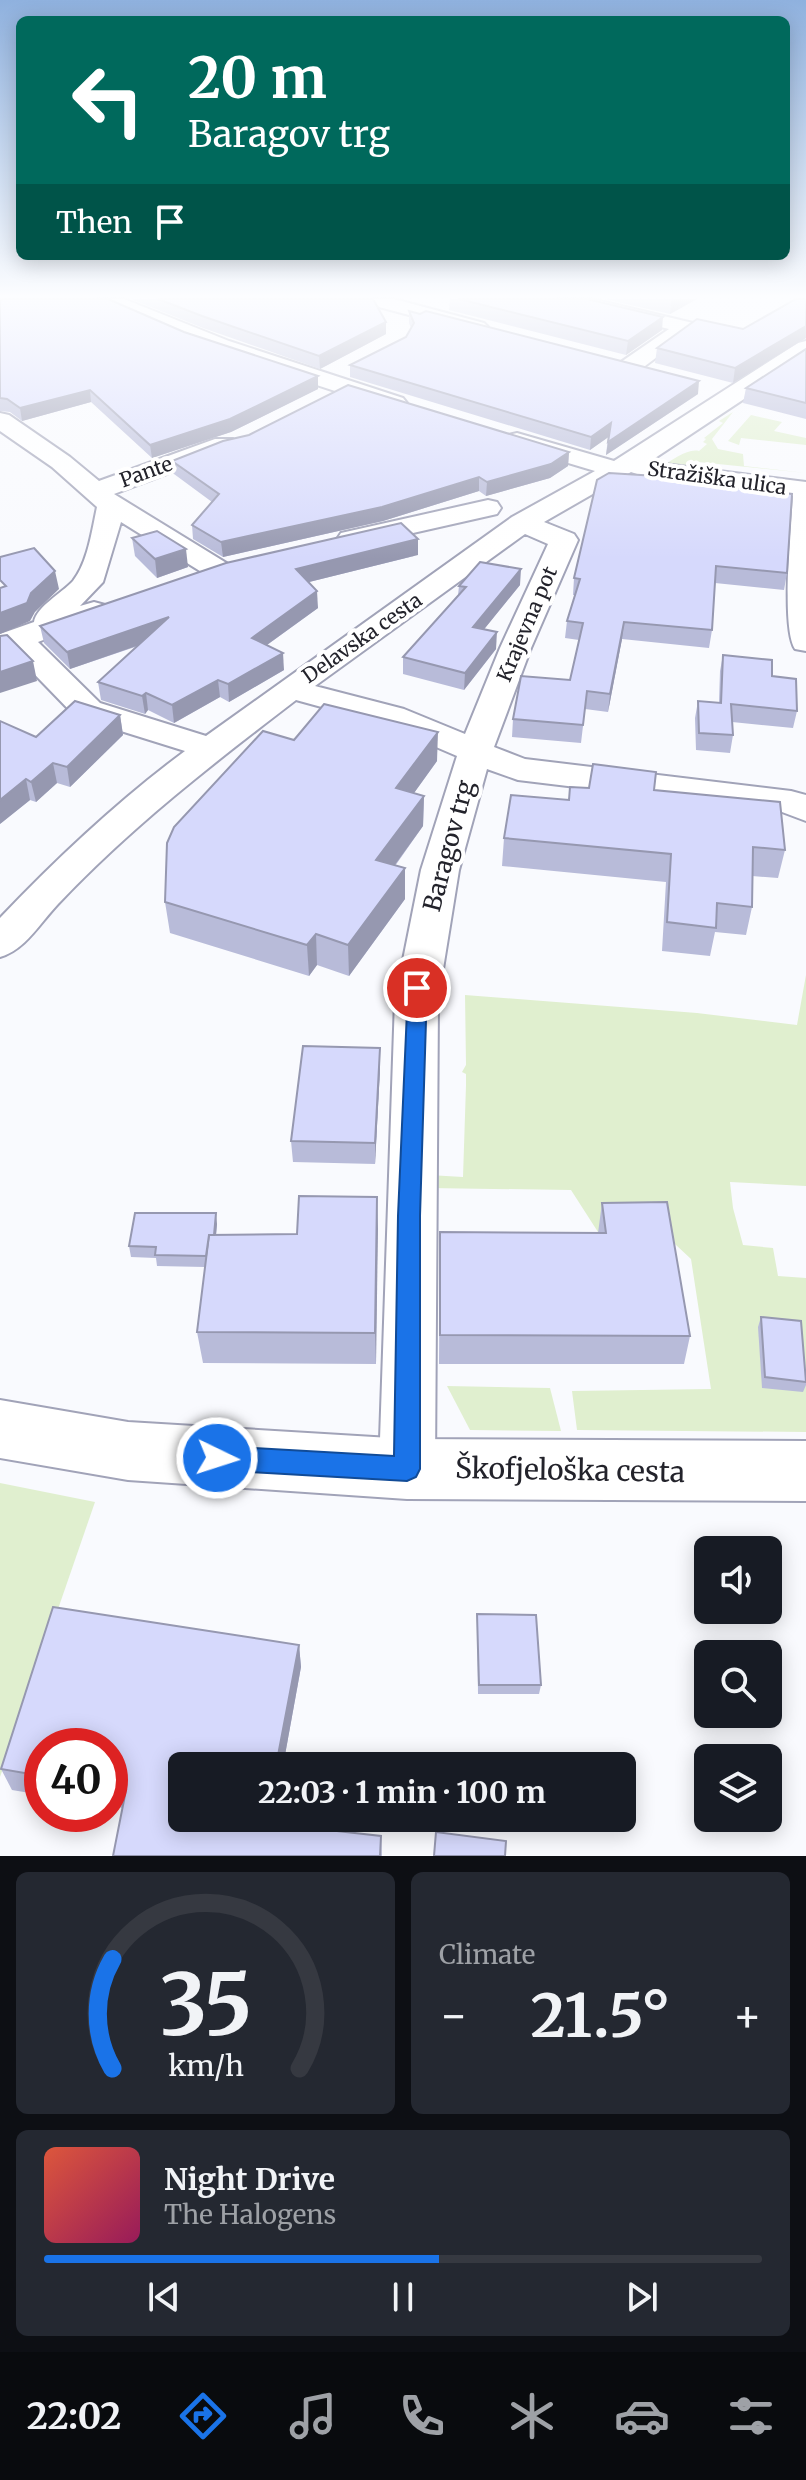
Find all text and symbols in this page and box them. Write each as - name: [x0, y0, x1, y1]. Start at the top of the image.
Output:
- text: 20 m: [188, 43, 327, 113]
- icon: left: [56, 48, 160, 152]
- text: Baragov trg: [188, 112, 390, 157]
- icon: arrive: [148, 200, 192, 244]
- text: Then: [56, 203, 132, 241]
- street label: Pante: [116, 451, 176, 493]
- street label: Stražiška ulica: [646, 455, 788, 500]
- street label: Krajevna pot: [491, 562, 562, 685]
- street label: Delavska cesta: [297, 587, 427, 688]
- street label: Baragov trg: [416, 776, 481, 915]
- pin: [383, 954, 451, 1022]
- icon: arrive: [395, 966, 439, 1010]
- position arrow: [175, 1416, 259, 1500]
- street label: Škofjeloška cesta: [455, 1450, 685, 1490]
- map controls: [694, 1536, 782, 1832]
- button: sound: [694, 1536, 782, 1624]
- button: search: [694, 1640, 782, 1728]
- speed limit sign: 40: [24, 1728, 128, 1832]
- button: layers: [694, 1744, 782, 1832]
- text: 22:03 · 1 min · 100 m: [258, 1773, 546, 1811]
- text: Climate: [439, 1938, 535, 1971]
- text: 35: [159, 1953, 252, 2058]
- text: 21.5°: [531, 1978, 670, 2053]
- text: −: [439, 1988, 468, 2043]
- text: +: [733, 1988, 762, 2043]
- text: km/h: [168, 2048, 243, 2084]
- text: Night Drive: [164, 2160, 335, 2198]
- text: The Halogens: [164, 2198, 336, 2231]
- icon: previous: [142, 2275, 186, 2319]
- icon: pause: [381, 2275, 425, 2319]
- icon: next: [620, 2275, 664, 2319]
- icon: directions: [175, 2388, 231, 2444]
- icon: music: [285, 2388, 341, 2444]
- icon: phone: [394, 2388, 450, 2444]
- icon: climate: [504, 2388, 560, 2444]
- icon: car: [614, 2388, 670, 2444]
- icon: filters: [723, 2388, 779, 2444]
- text: 22:02: [27, 2394, 121, 2439]

